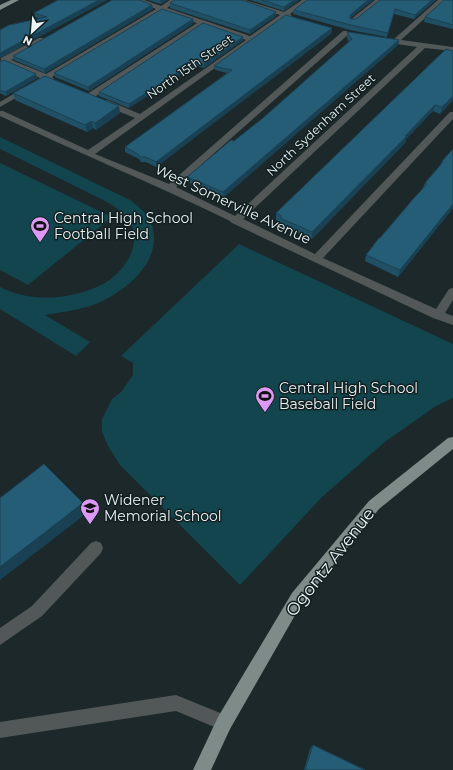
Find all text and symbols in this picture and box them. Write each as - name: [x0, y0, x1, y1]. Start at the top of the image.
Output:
- north arrow: [12, 12, 52, 52]
- street label: North 15th Street: [144, 31, 236, 102]
- text: N: [21, 33, 35, 49]
- street label: North Sydenham Street: [263, 70, 378, 179]
- street label: West Somerville Avenue: [152, 160, 314, 248]
- place label: Central High School Football Field: [54, 209, 193, 243]
- sports icon: Central High School Football Field: [29, 215, 51, 243]
- place label: Central High School Baseball Field: [279, 379, 418, 413]
- sports icon: Central High School Baseball Field: [254, 385, 276, 413]
- place label: Widener Memorial School: [104, 491, 222, 525]
- school or university icon: Widener Memorial School: [79, 497, 101, 525]
- street label: Ogontz Avenue: [281, 504, 379, 620]

